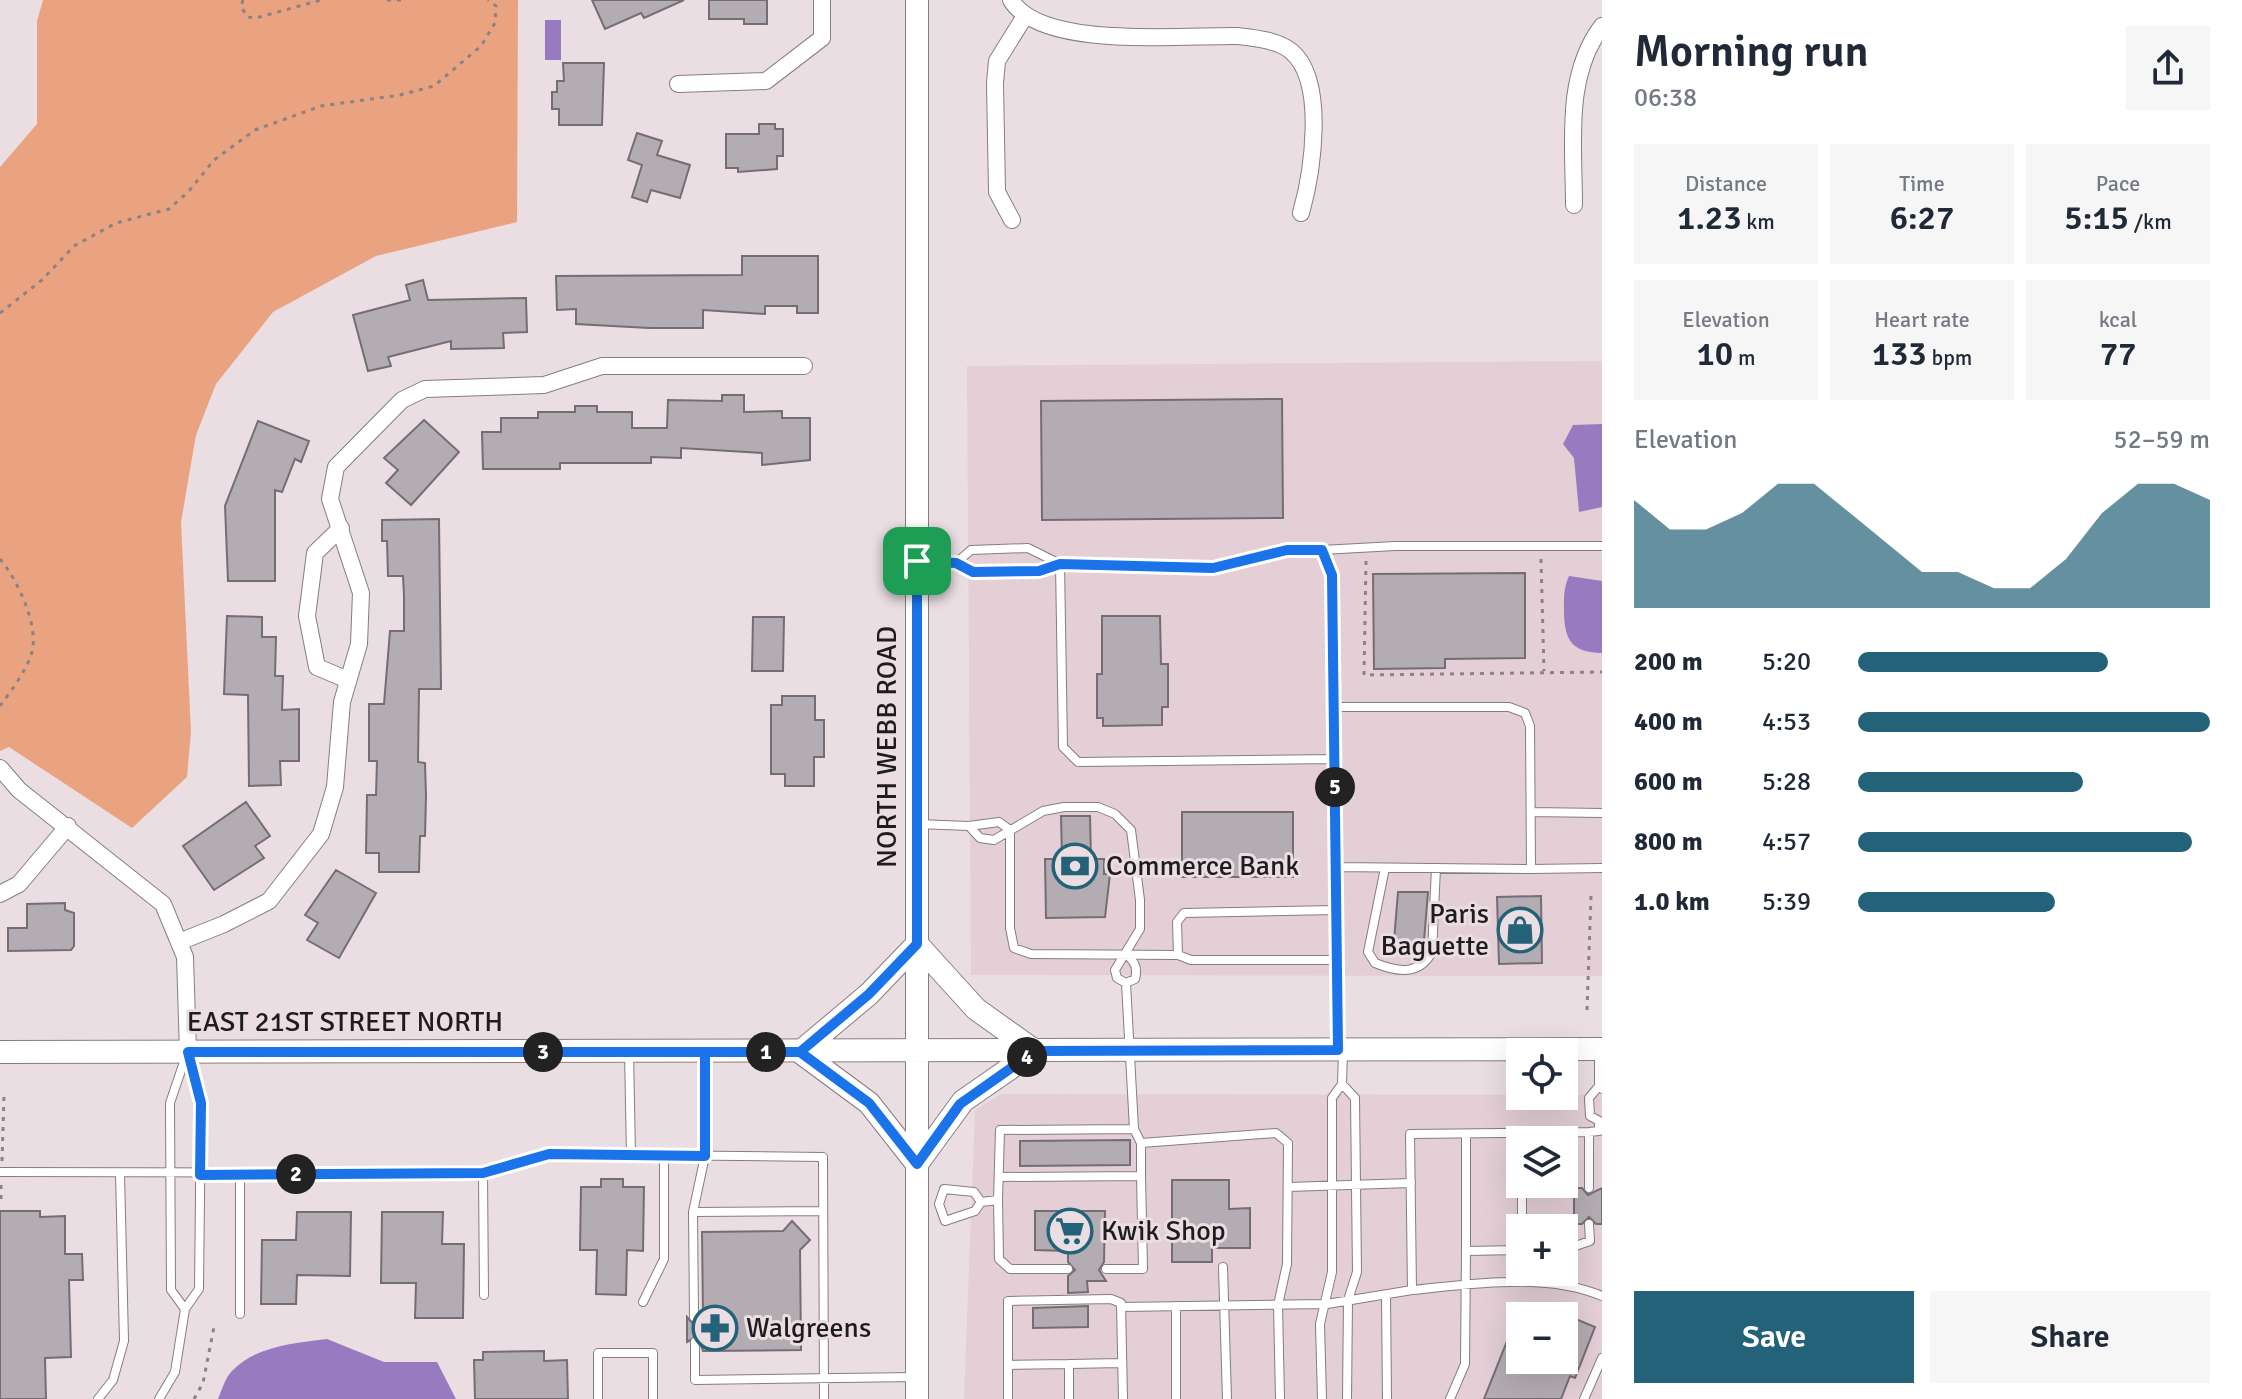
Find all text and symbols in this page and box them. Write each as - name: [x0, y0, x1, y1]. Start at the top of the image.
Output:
- text: Morning run: [1634, 25, 1869, 79]
- button: share: [2126, 26, 2210, 110]
- text: 06:38: [1634, 82, 1697, 114]
- text: Distance: [1685, 170, 1767, 197]
- text: Time: [1899, 170, 1945, 197]
- text: Pace: [2096, 170, 2140, 197]
- text: 1.23: [1677, 197, 1742, 239]
- text: 6:27: [1890, 197, 1954, 239]
- text: 5:15: [2064, 197, 2129, 239]
- text: km: [1742, 208, 1775, 235]
- text: /km: [2129, 208, 2172, 235]
- text: Elevation: [1682, 306, 1770, 333]
- text: Heart rate: [1874, 306, 1970, 333]
- text: kcal: [2099, 306, 2137, 333]
- text: 10: [1696, 333, 1733, 375]
- text: 133: [1872, 333, 1927, 375]
- text: 77: [2100, 333, 2136, 375]
- text: m: [1733, 344, 1756, 371]
- text: bpm: [1927, 344, 1972, 371]
- text: Elevation: [1634, 424, 1738, 456]
- text: 52–59 m: [2114, 424, 2210, 456]
- pin: [883, 527, 951, 595]
- icon: arrive: [895, 539, 939, 583]
- street label: NORTH WEBB ROAD: [870, 626, 904, 868]
- text: 200 m: [1634, 646, 1703, 678]
- text: 5:20: [1762, 646, 1811, 678]
- text: 400 m: [1634, 706, 1703, 738]
- text: 4:53: [1762, 706, 1811, 738]
- text: 600 m: [1634, 766, 1703, 798]
- text: 5:28: [1762, 766, 1811, 798]
- pin: 5: [1315, 767, 1355, 807]
- text: 5: [1329, 773, 1341, 800]
- text: 800 m: [1634, 826, 1703, 858]
- text: 4:57: [1762, 826, 1811, 858]
- bank icon: Commerce Bank: [1051, 842, 1099, 890]
- place label: Commerce Bank: [1106, 849, 1299, 883]
- text: 1.0 km: [1634, 886, 1710, 918]
- text: 5:39: [1762, 886, 1811, 918]
- place label: Paris Baguette: [1381, 897, 1489, 963]
- shop icon: Paris Baguette: [1496, 906, 1544, 954]
- street label: EAST 21ST STREET NORTH: [187, 1005, 503, 1039]
- pin: 3: [523, 1032, 563, 1072]
- pin: 1: [746, 1032, 786, 1072]
- pin: 4: [1007, 1037, 1047, 1077]
- text: 3: [537, 1038, 549, 1065]
- text: 1: [760, 1038, 772, 1065]
- map controls: [1506, 1038, 1578, 1374]
- button: locate: [1506, 1038, 1578, 1110]
- text: 4: [1021, 1043, 1033, 1070]
- button: layers: [1506, 1126, 1578, 1198]
- pin: 2: [276, 1154, 316, 1194]
- text: 2: [290, 1160, 302, 1187]
- supermarket icon: Kwik Shop: [1046, 1207, 1094, 1255]
- place label: Kwik Shop: [1101, 1214, 1226, 1248]
- button: +: [1506, 1214, 1578, 1286]
- button: Save: [1634, 1291, 1914, 1383]
- button: Share: [1930, 1291, 2210, 1383]
- button: −: [1506, 1302, 1578, 1374]
- pharmacy icon: Walgreens: [691, 1304, 739, 1352]
- place label: Walgreens: [746, 1311, 871, 1345]

